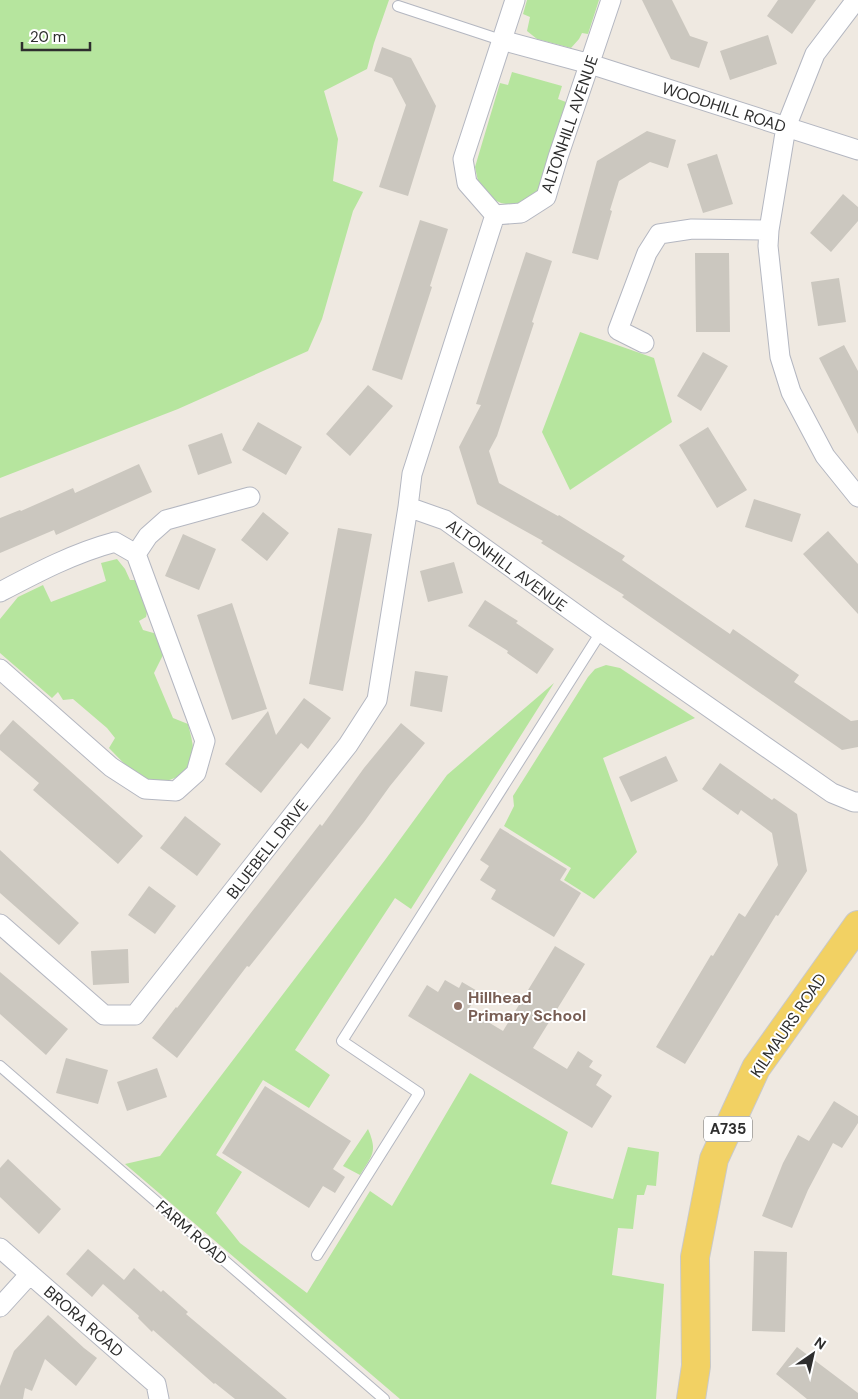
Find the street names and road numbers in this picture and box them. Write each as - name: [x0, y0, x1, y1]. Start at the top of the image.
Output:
- street label: ALTONHILL AVENUE: [536, 53, 603, 196]
- street label: WOODHILL ROAD: [659, 78, 789, 137]
- street label: ALTONHILL AVENUE: [442, 515, 571, 616]
- street label: BLUEBELL DRIVE: [222, 795, 313, 903]
- street label: KILMAURS ROAD: [746, 969, 831, 1081]
- road number: A735: [704, 1116, 752, 1142]
- street label: FARM ROAD: [152, 1196, 232, 1269]
- street label: BRORA ROAD: [40, 1281, 128, 1362]

